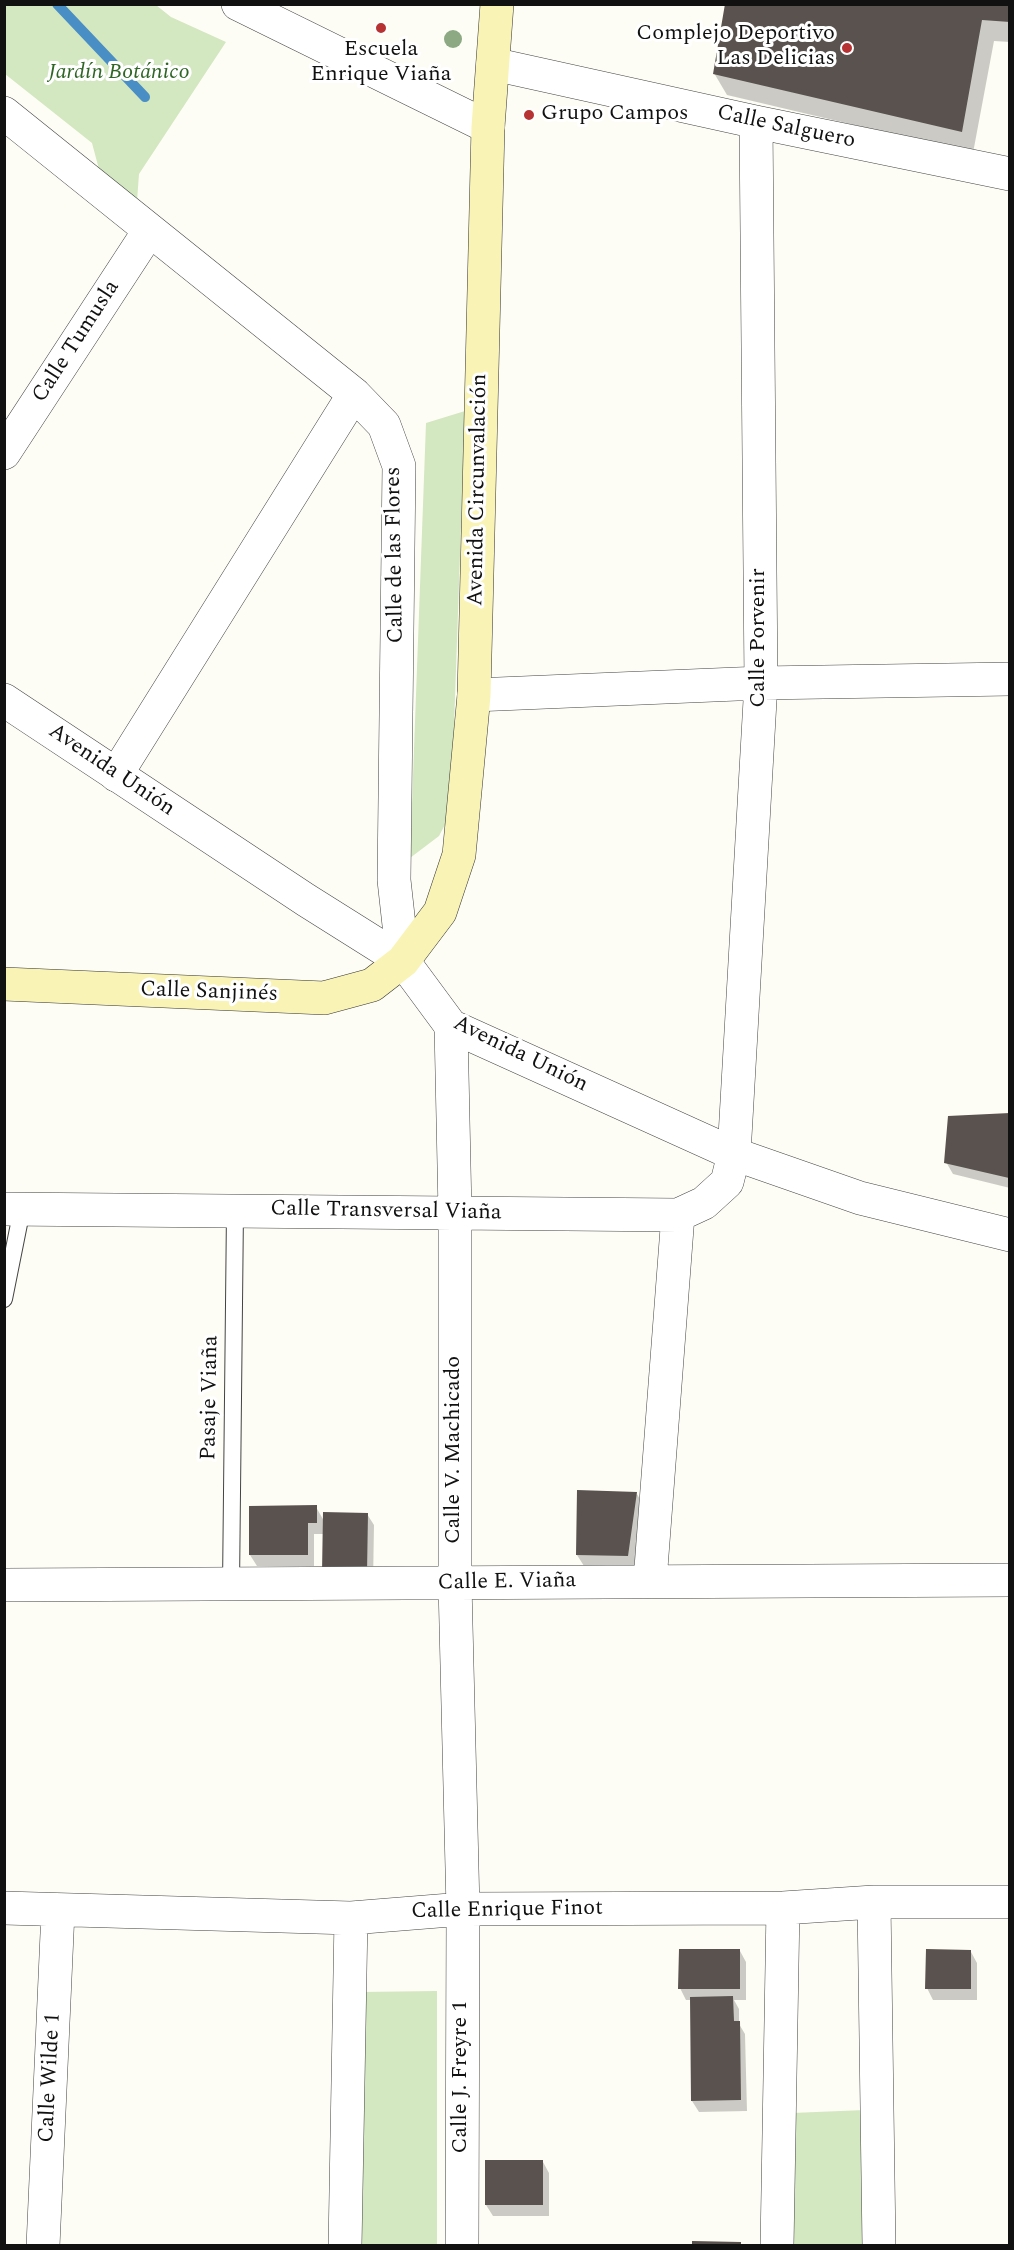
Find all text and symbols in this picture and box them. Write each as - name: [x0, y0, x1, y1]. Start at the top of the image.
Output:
- marker: Escuela Enrique Viaña: [374, 21, 388, 35]
- place label: Complejo Deportivo Las Delicias: [636, 22, 835, 74]
- place label: Escuela Enrique Viaña: [311, 38, 451, 90]
- marker: Complejo Deportivo Las Delicias: [840, 41, 854, 55]
- park label: Jardín Botánico: [48, 61, 190, 87]
- street label: Calle Salguero: [715, 100, 857, 156]
- place label: Grupo Campos: [541, 102, 689, 128]
- marker: Grupo Campos: [522, 108, 536, 122]
- street label: Calle Tumusla: [28, 276, 126, 408]
- street label: Avenida Circunvalación: [464, 374, 494, 606]
- street label: Calle de las Flores: [381, 466, 411, 644]
- street label: Calle Porvenir: [747, 568, 773, 708]
- street label: Avenida Unión: [43, 719, 179, 823]
- street label: Calle Sanjinés: [140, 977, 278, 1009]
- street label: Avenida Unión: [448, 1011, 592, 1099]
- street label: Calle Transversal Viaña: [270, 1197, 502, 1227]
- street label: Pasaje Viaña: [197, 1335, 225, 1461]
- street label: Calle V. Machicado: [442, 1356, 468, 1544]
- street label: Calle E. Viaña: [438, 1569, 576, 1597]
- street label: Calle Enrique Finot: [411, 1896, 603, 1926]
- street label: Calle J. Freyre 1: [449, 2000, 475, 2154]
- street label: Calle Wilde 1: [34, 2012, 68, 2144]

